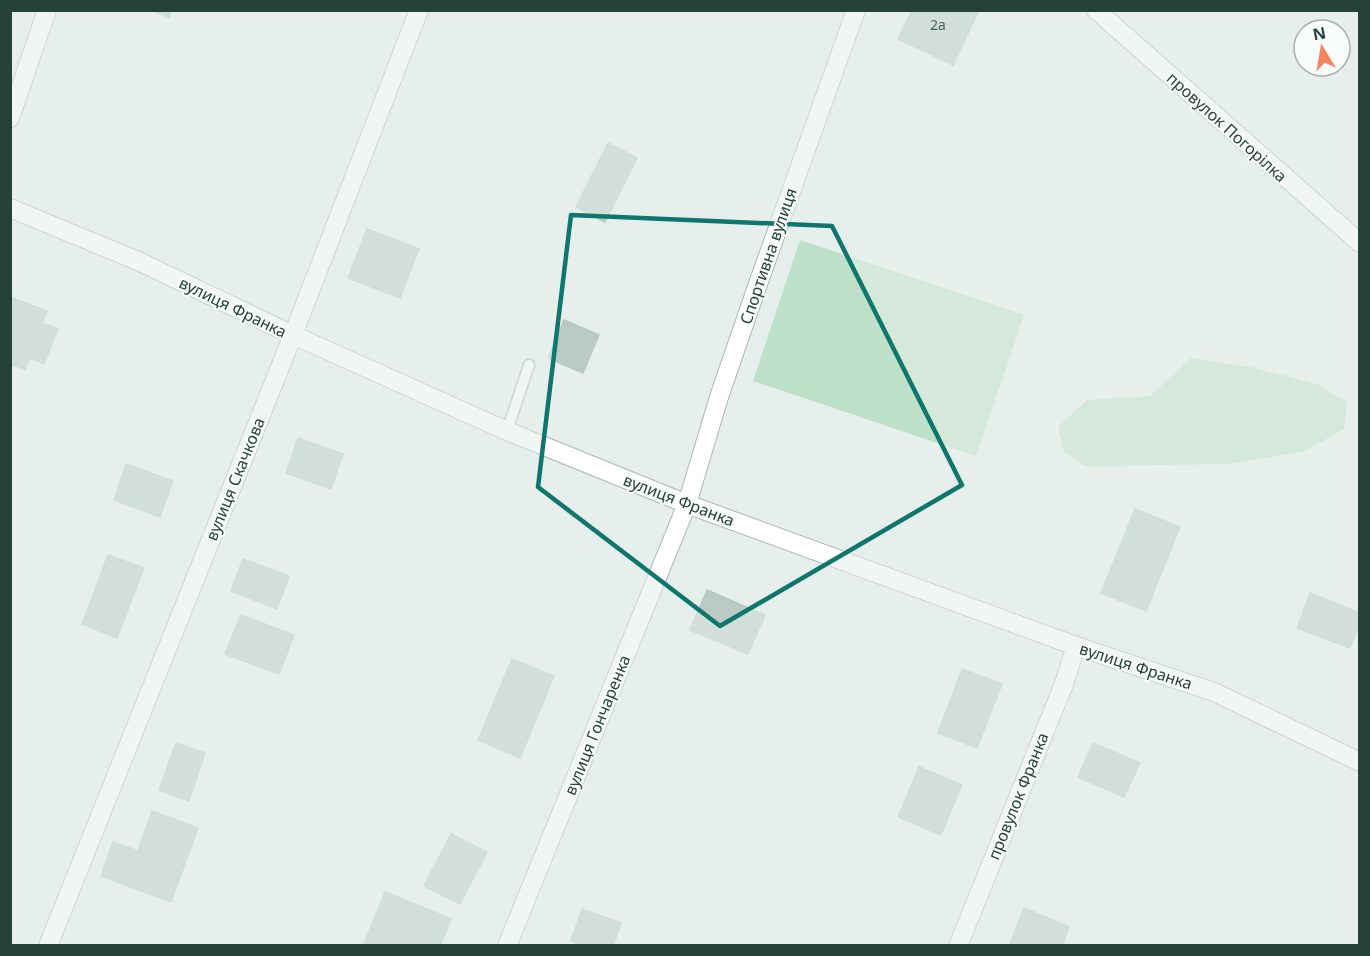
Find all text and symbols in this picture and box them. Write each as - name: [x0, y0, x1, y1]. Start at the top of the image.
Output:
- house number: 2а: [930, 15, 946, 34]
- north arrow: [1292, 18, 1352, 78]
- text: N: [1311, 21, 1328, 45]
- street label: провулок Погорілка: [1162, 67, 1292, 187]
- street label: Спортивна вулиця: [734, 185, 802, 327]
- street label: вулиця Франка: [175, 271, 291, 343]
- street label: вулиця Скачкова: [200, 414, 270, 544]
- street label: вулиця Франка: [620, 469, 738, 531]
- street label: вулиця Франка: [1077, 637, 1195, 695]
- street label: вулиця Гончаренка: [559, 652, 635, 798]
- street label: провулок Франка: [982, 729, 1054, 863]

